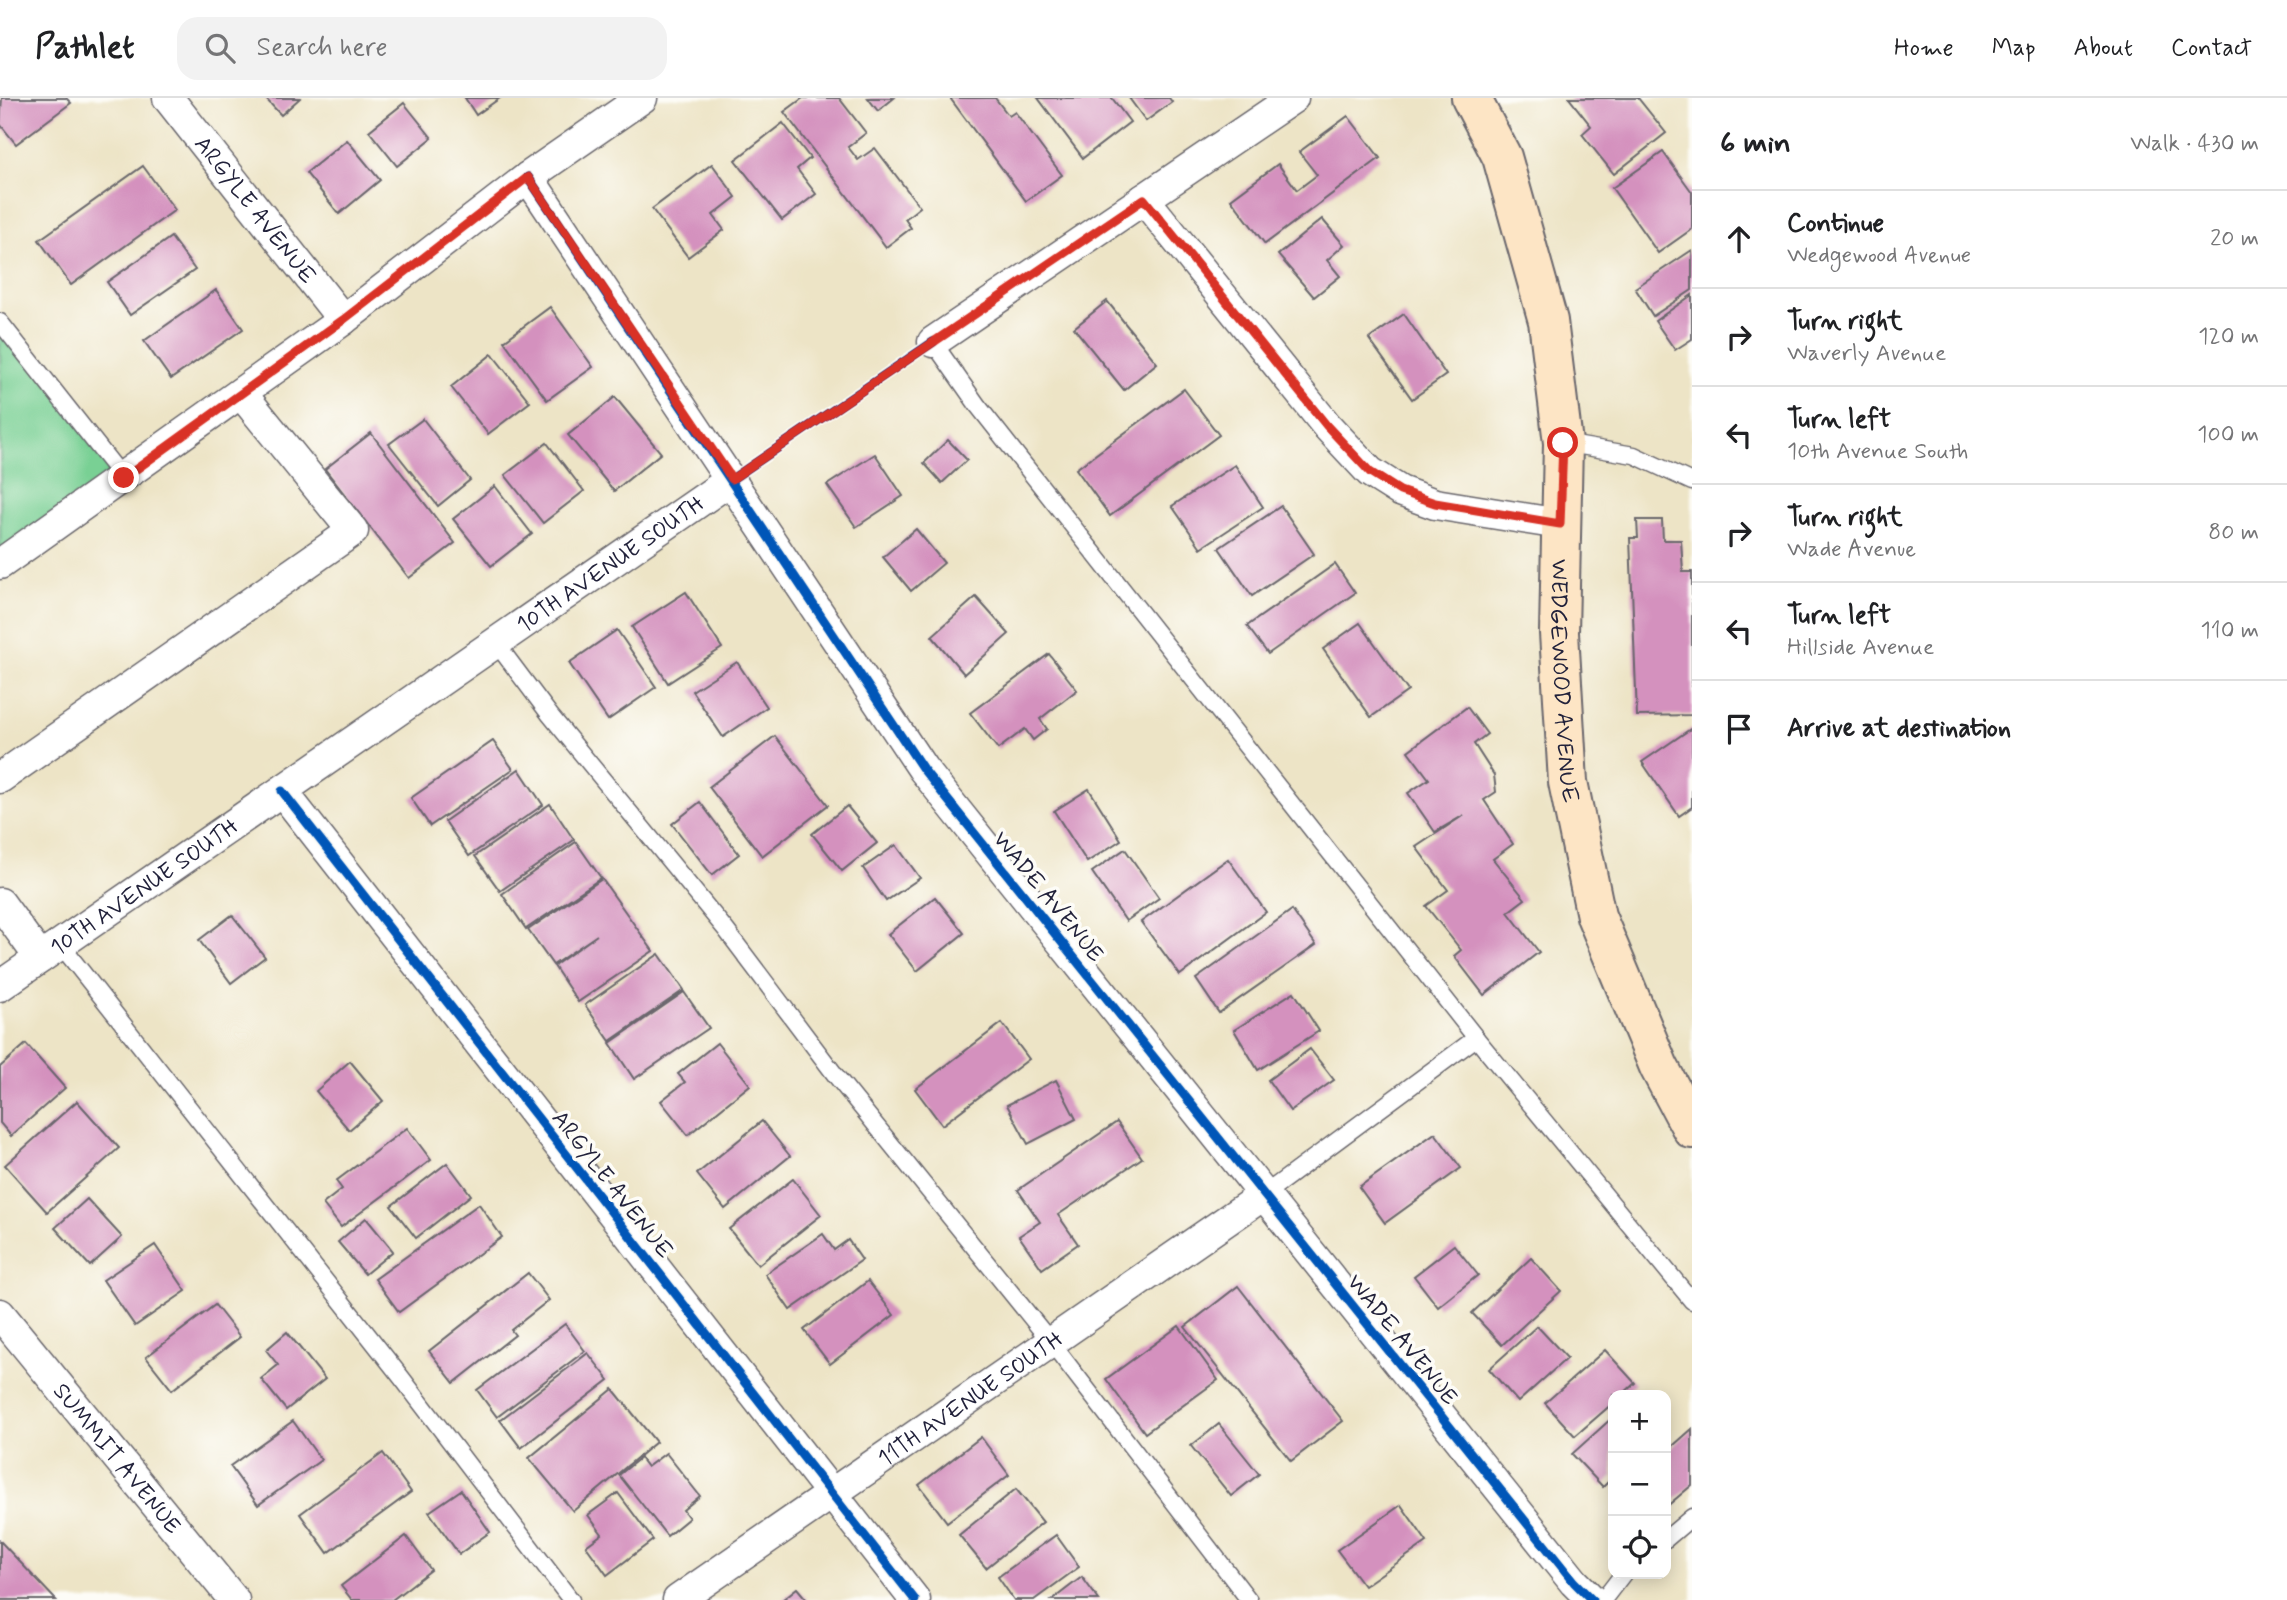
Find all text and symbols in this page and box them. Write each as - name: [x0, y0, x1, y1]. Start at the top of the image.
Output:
- search box: [177, 17, 667, 80]
- text: Pathlet: [35, 26, 135, 70]
- icon: search: [201, 29, 239, 67]
- text: Search here: [257, 31, 387, 65]
- text: Home: [1894, 33, 1954, 64]
- text: Map: [1992, 33, 2036, 64]
- text: About: [2074, 33, 2133, 64]
- text: Contact: [2171, 33, 2252, 64]
- text: 6 min: [1720, 124, 1791, 163]
- text: Walk · 430 m: [2130, 129, 2259, 159]
- street label: ARGYLE AVENUE: [187, 131, 322, 291]
- text: Continue: [1787, 207, 1884, 241]
- icon: ahead: [1720, 220, 1758, 258]
- text: 20 m: [2210, 224, 2259, 254]
- text: Wedgewood Avenue: [1787, 241, 1971, 271]
- text: Turn right: [1787, 305, 1903, 339]
- icon: right: [1720, 318, 1758, 356]
- text: 120 m: [2198, 322, 2259, 352]
- text: Waverly Avenue: [1787, 339, 1946, 369]
- text: Turn left: [1787, 403, 1891, 437]
- icon: left: [1720, 416, 1758, 454]
- text: 100 m: [2197, 420, 2259, 450]
- route start: [1547, 427, 1578, 458]
- text: 10th Avenue South: [1787, 437, 1968, 467]
- route end: [108, 462, 139, 493]
- street label: 10TH AVENUE SOUTH: [511, 490, 711, 641]
- text: Turn right: [1787, 501, 1903, 535]
- icon: right: [1720, 514, 1758, 552]
- text: 80 m: [2208, 518, 2259, 548]
- text: Wade Avenue: [1787, 535, 1916, 565]
- street label: WEDGEWOOD AVENUE: [1542, 559, 1585, 806]
- text: Turn left: [1787, 599, 1891, 633]
- icon: left: [1720, 612, 1758, 650]
- text: 110 m: [2200, 616, 2259, 646]
- text: Hillside Avenue: [1787, 633, 1934, 663]
- icon: arrive: [1720, 710, 1758, 748]
- text: Arrive at destination: [1787, 712, 2011, 746]
- street label: 10TH AVENUE SOUTH: [45, 812, 245, 964]
- street label: WADE AVENUE: [985, 825, 1110, 969]
- street label: ARGYLE AVENUE: [544, 1105, 679, 1266]
- street label: WADE AVENUE: [1339, 1268, 1464, 1412]
- street label: 11TH AVENUE SOUTH: [873, 1325, 1070, 1474]
- street label: SUMMIT AVENUE: [46, 1378, 187, 1541]
- map controls: [1608, 1390, 1671, 1579]
- button: +: [1608, 1390, 1671, 1453]
- button: −: [1608, 1453, 1671, 1516]
- button: locate: [1608, 1516, 1671, 1579]

